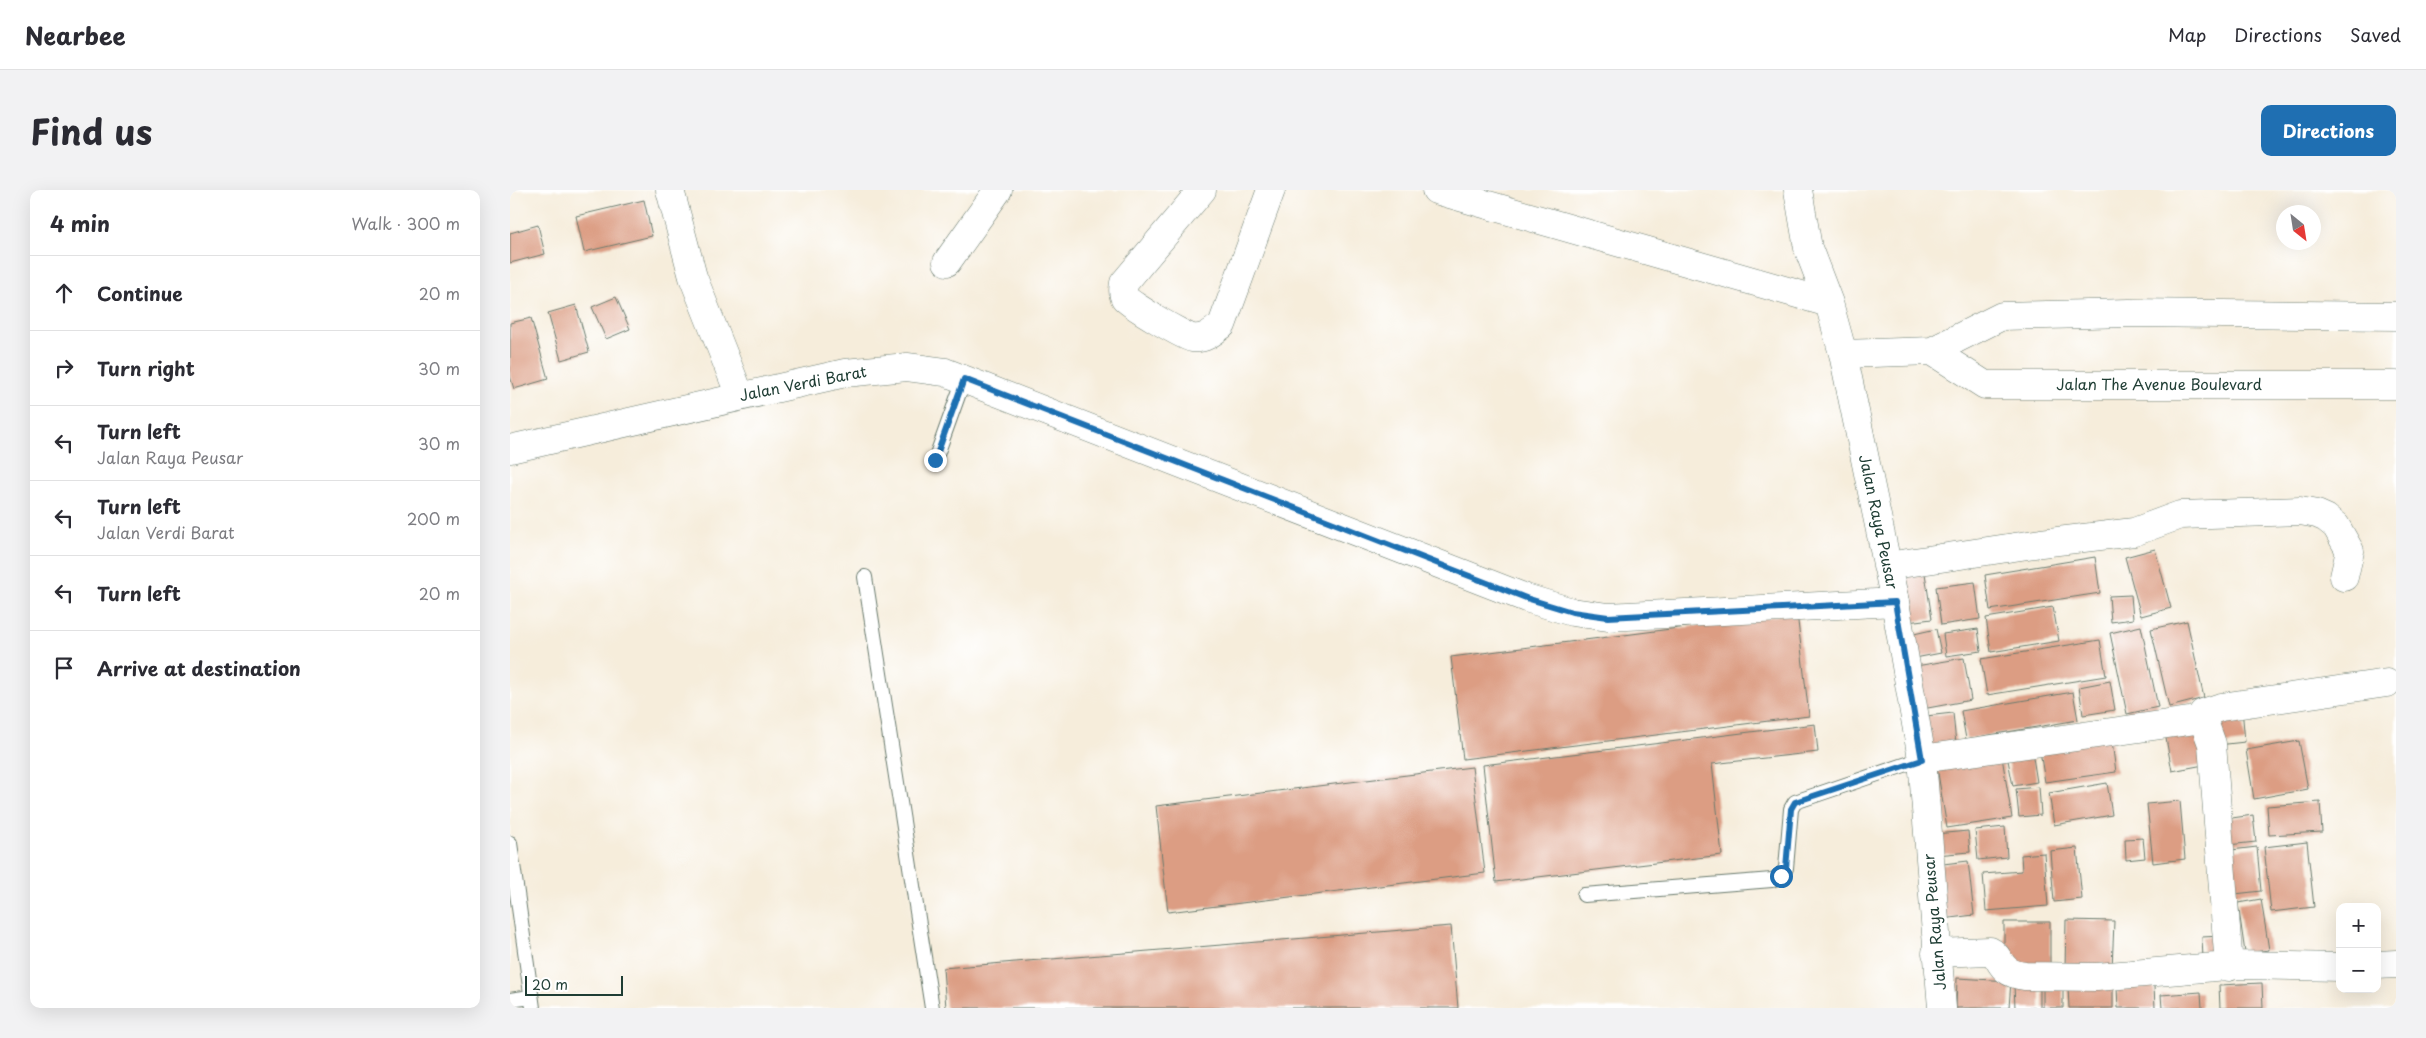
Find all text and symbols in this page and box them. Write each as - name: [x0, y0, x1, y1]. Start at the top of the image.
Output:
- text: Nearbee: [25, 17, 126, 53]
- text: Map: [2168, 21, 2206, 48]
- text: Directions: [2234, 21, 2322, 48]
- text: Saved: [2350, 21, 2401, 48]
- text: Find us: [30, 104, 152, 157]
- button: Directions: [2261, 105, 2396, 156]
- north arrow: [2276, 205, 2321, 250]
- text: 4 min: [50, 207, 110, 239]
- text: Walk · 300 m: [351, 211, 460, 235]
- icon: ahead: [50, 279, 78, 307]
- text: Continue: [97, 279, 183, 307]
- text: 20 m: [419, 281, 460, 305]
- icon: right: [50, 354, 78, 382]
- text: Turn right: [97, 354, 195, 382]
- text: 30 m: [418, 356, 460, 380]
- street label: Jalan Verdi Barat: [737, 359, 868, 406]
- street label: Jalan The Avenue Boulevard: [2056, 372, 2262, 395]
- text: Turn left: [97, 417, 181, 445]
- icon: left: [50, 429, 78, 457]
- text: 30 m: [418, 431, 460, 455]
- text: Jalan Raya Peusar: [97, 445, 243, 469]
- route end: [924, 449, 947, 472]
- street label: Jalan Raya Peusar: [1854, 452, 1905, 591]
- text: Turn left: [97, 492, 181, 520]
- icon: left: [50, 504, 78, 532]
- text: 200 m: [407, 506, 460, 530]
- text: Jalan Verdi Barat: [97, 520, 235, 544]
- icon: left: [50, 579, 78, 607]
- text: Turn left: [97, 579, 181, 607]
- text: 20 m: [419, 581, 460, 605]
- icon: arrive: [50, 654, 78, 682]
- text: Arrive at destination: [97, 654, 301, 682]
- street label: Jalan Raya Peusar: [1916, 853, 1951, 991]
- route start: [1770, 865, 1793, 888]
- map controls: [2336, 903, 2381, 993]
- button: +: [2336, 903, 2381, 948]
- button: −: [2336, 948, 2381, 993]
- scale bar: [525, 973, 622, 996]
- text: 20 m: [532, 974, 568, 995]

